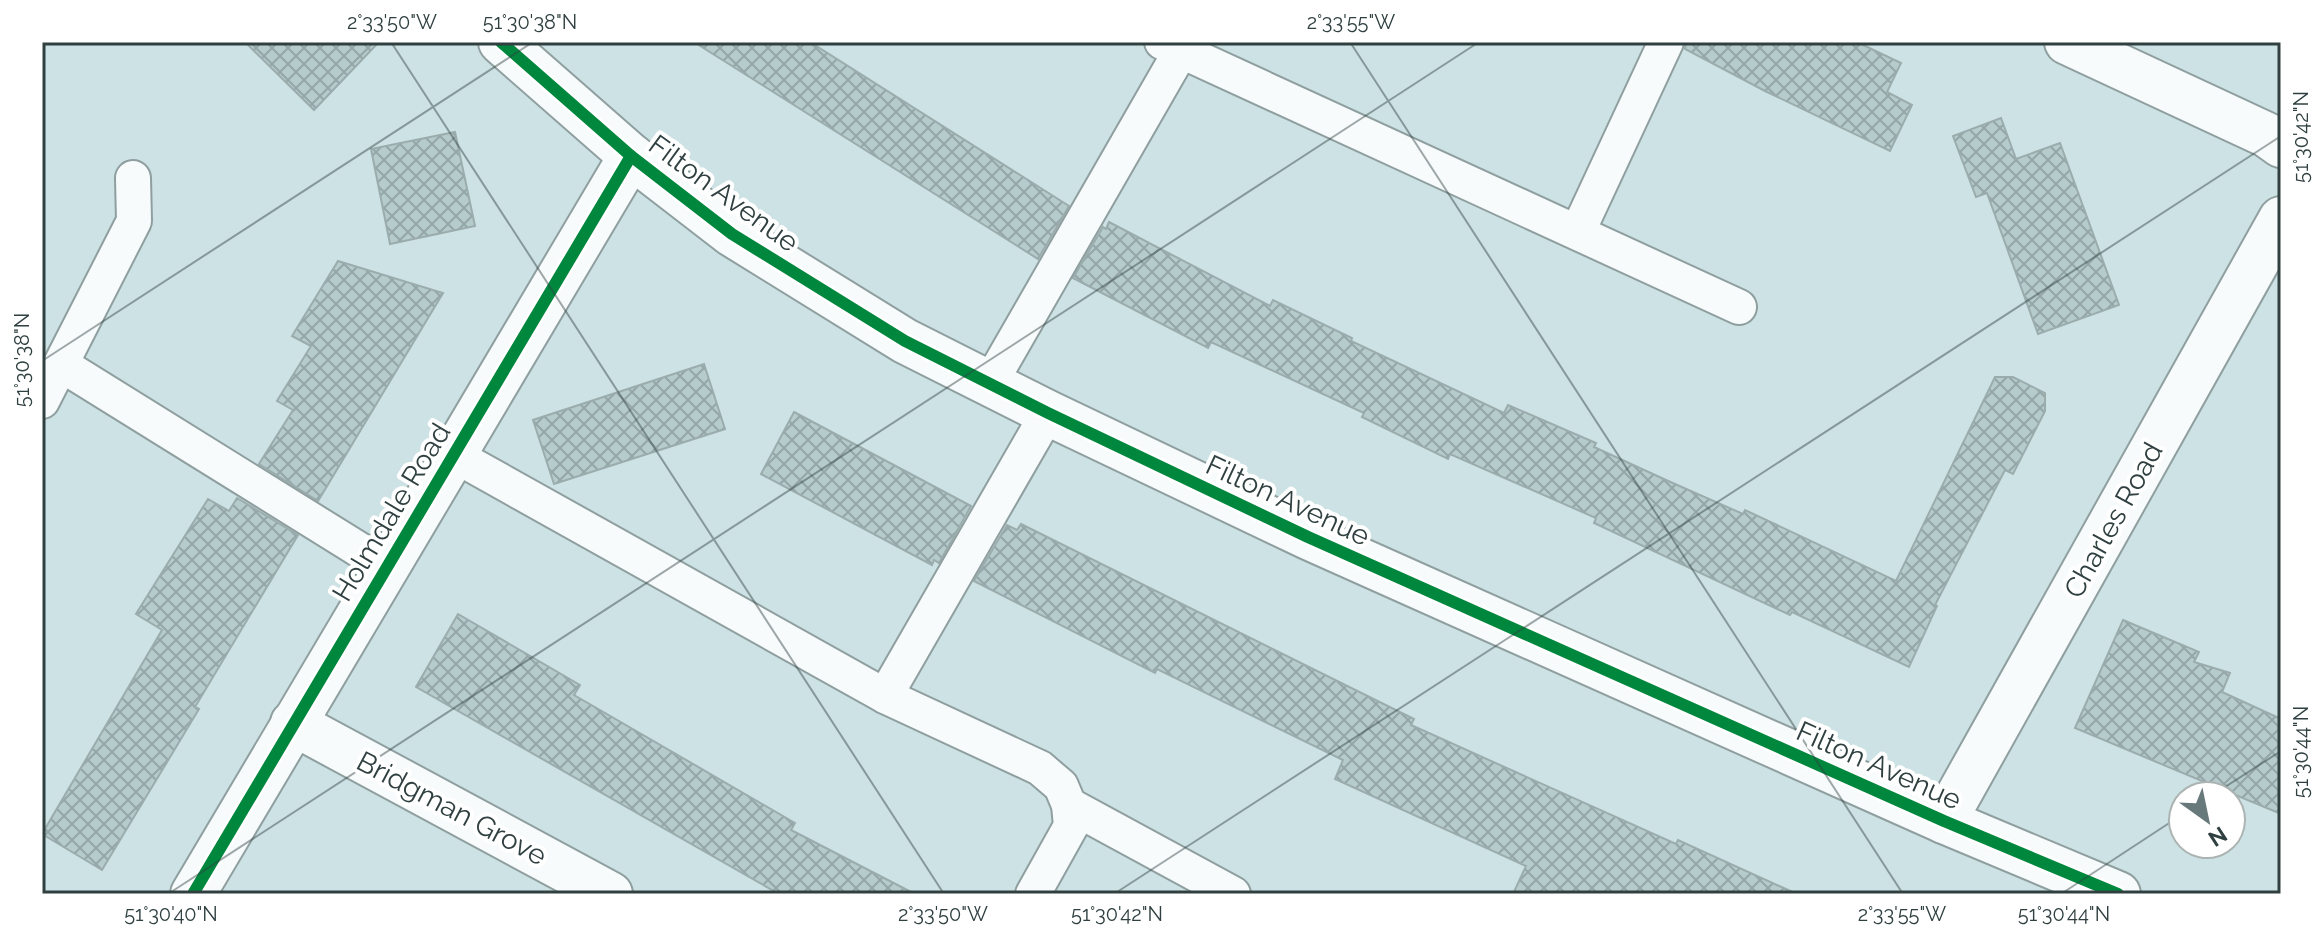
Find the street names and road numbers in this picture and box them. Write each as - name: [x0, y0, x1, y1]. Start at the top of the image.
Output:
- street label: Filton Avenue: [642, 128, 805, 259]
- street label: Holmdale Road: [325, 417, 457, 607]
- street label: Charles Road: [2057, 437, 2170, 604]
- street label: Filton Avenue: [1201, 448, 1375, 553]
- street label: Filton Avenue: [1791, 714, 1966, 816]
- street label: Bridgman Grove: [351, 745, 552, 872]

